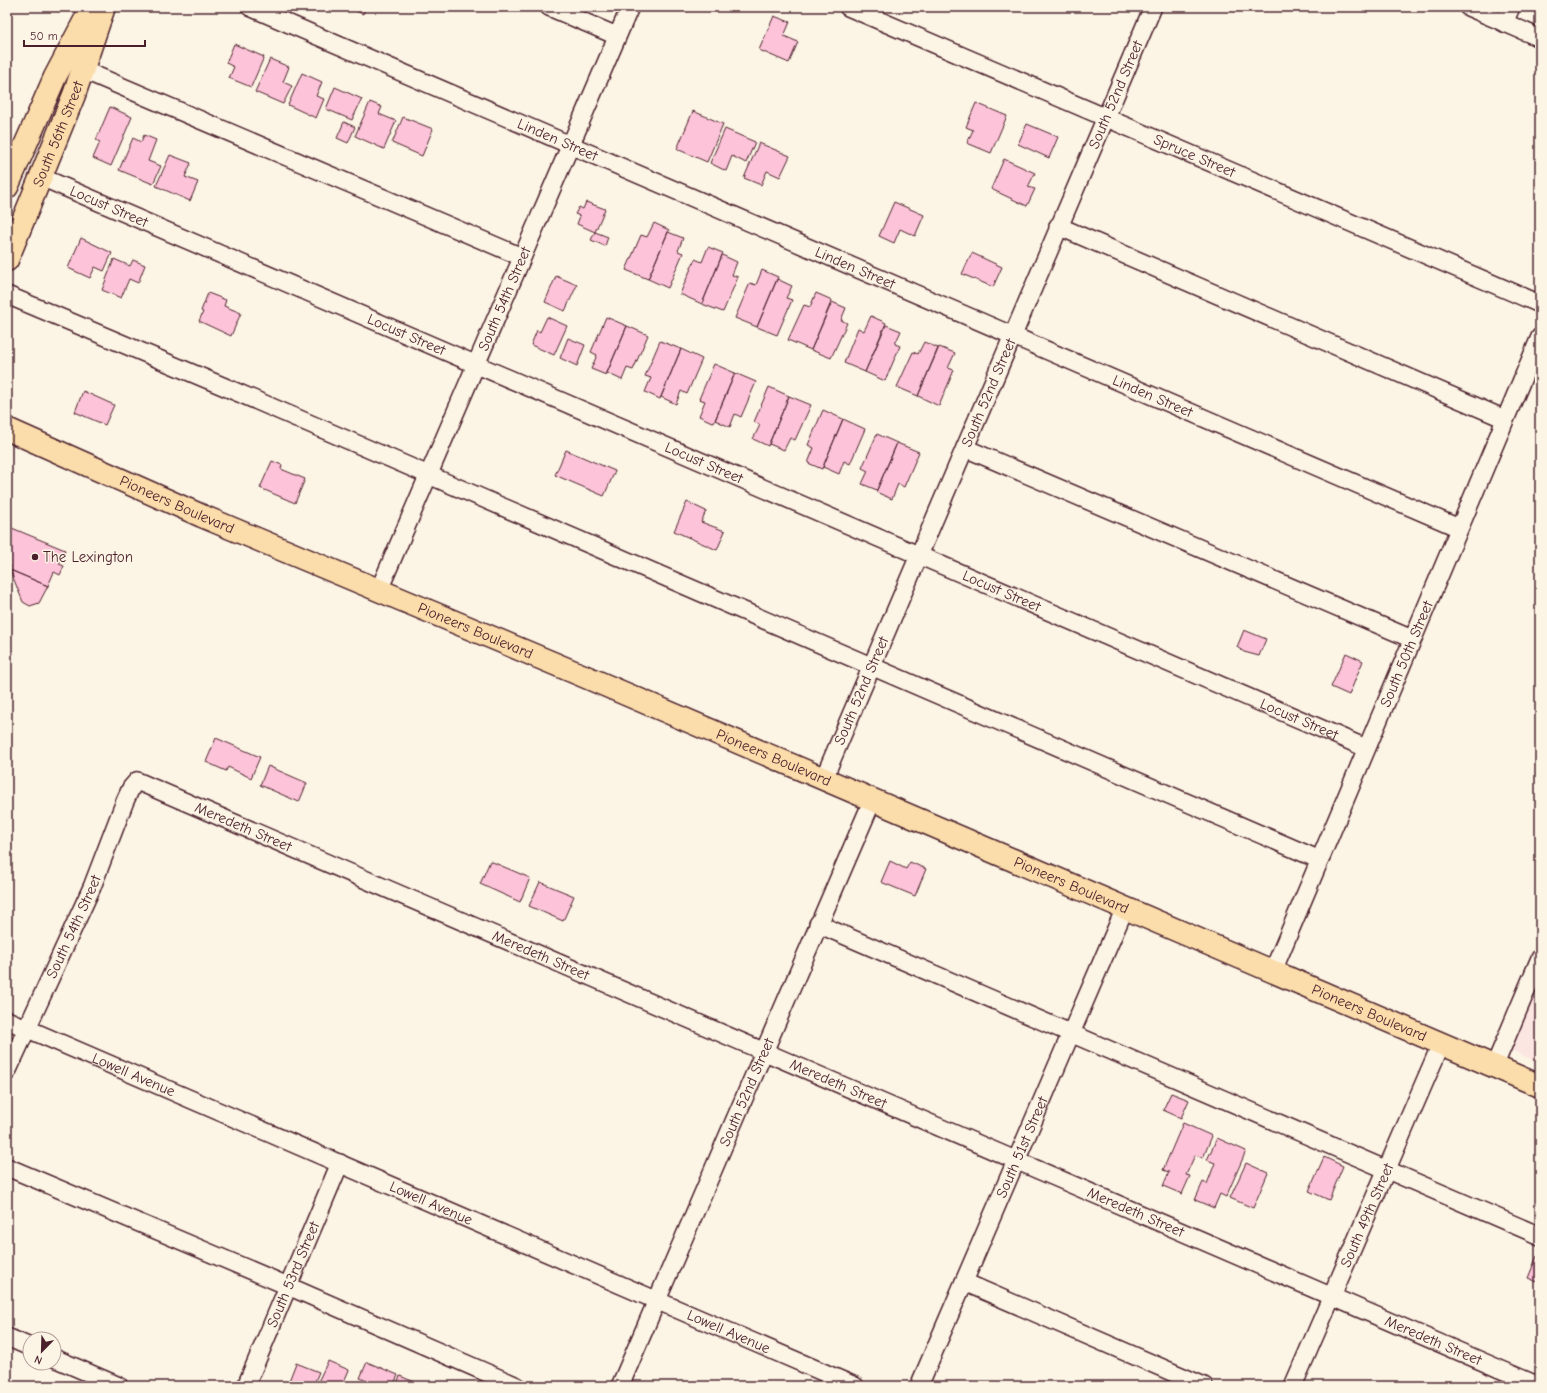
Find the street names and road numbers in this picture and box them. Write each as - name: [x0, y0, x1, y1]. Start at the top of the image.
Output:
- street label: South 52nd Street: [1085, 37, 1147, 152]
- street label: South 56th Street: [29, 78, 87, 189]
- street label: Linden Street: [515, 114, 601, 165]
- street label: Spruce Street: [1151, 130, 1239, 181]
- street label: Locust Street: [67, 182, 151, 231]
- street label: South 54th Street: [474, 243, 535, 354]
- street label: Linden Street: [812, 243, 899, 293]
- street label: Locust Street: [365, 310, 449, 360]
- street label: South 52nd Street: [957, 335, 1020, 450]
- street label: Linden Street: [1110, 371, 1196, 422]
- street label: Locust Street: [662, 438, 746, 488]
- street label: Pioneers Boulevard: [117, 471, 237, 537]
- street label: Locust Street: [960, 566, 1044, 616]
- street label: South 50th Street: [1376, 598, 1437, 710]
- street label: Pioneers Boulevard: [415, 599, 536, 663]
- street label: South 52nd Street: [830, 633, 893, 748]
- street label: Locust Street: [1257, 694, 1342, 744]
- street label: Pioneers Boulevard: [713, 725, 834, 790]
- street label: Meredeth Street: [192, 798, 295, 856]
- street label: Pioneers Boulevard: [1011, 853, 1132, 918]
- street label: South 54th Street: [42, 872, 105, 981]
- street label: Meredeth Street: [490, 926, 593, 984]
- street label: Pioneers Boulevard: [1309, 980, 1429, 1045]
- street label: South 52nd Street: [715, 1035, 778, 1149]
- street label: Lowell Avenue: [89, 1049, 178, 1101]
- street label: Meredeth Street: [787, 1055, 890, 1113]
- street label: South 51st Street: [992, 1093, 1052, 1201]
- street label: South 49th Street: [1336, 1160, 1398, 1270]
- street label: Lowell Avenue: [387, 1177, 476, 1229]
- street label: Meredeth Street: [1085, 1183, 1188, 1241]
- street label: South 53rd Street: [263, 1218, 324, 1330]
- street label: Lowell Avenue: [684, 1306, 773, 1357]
- street label: Meredeth Street: [1382, 1312, 1485, 1369]

